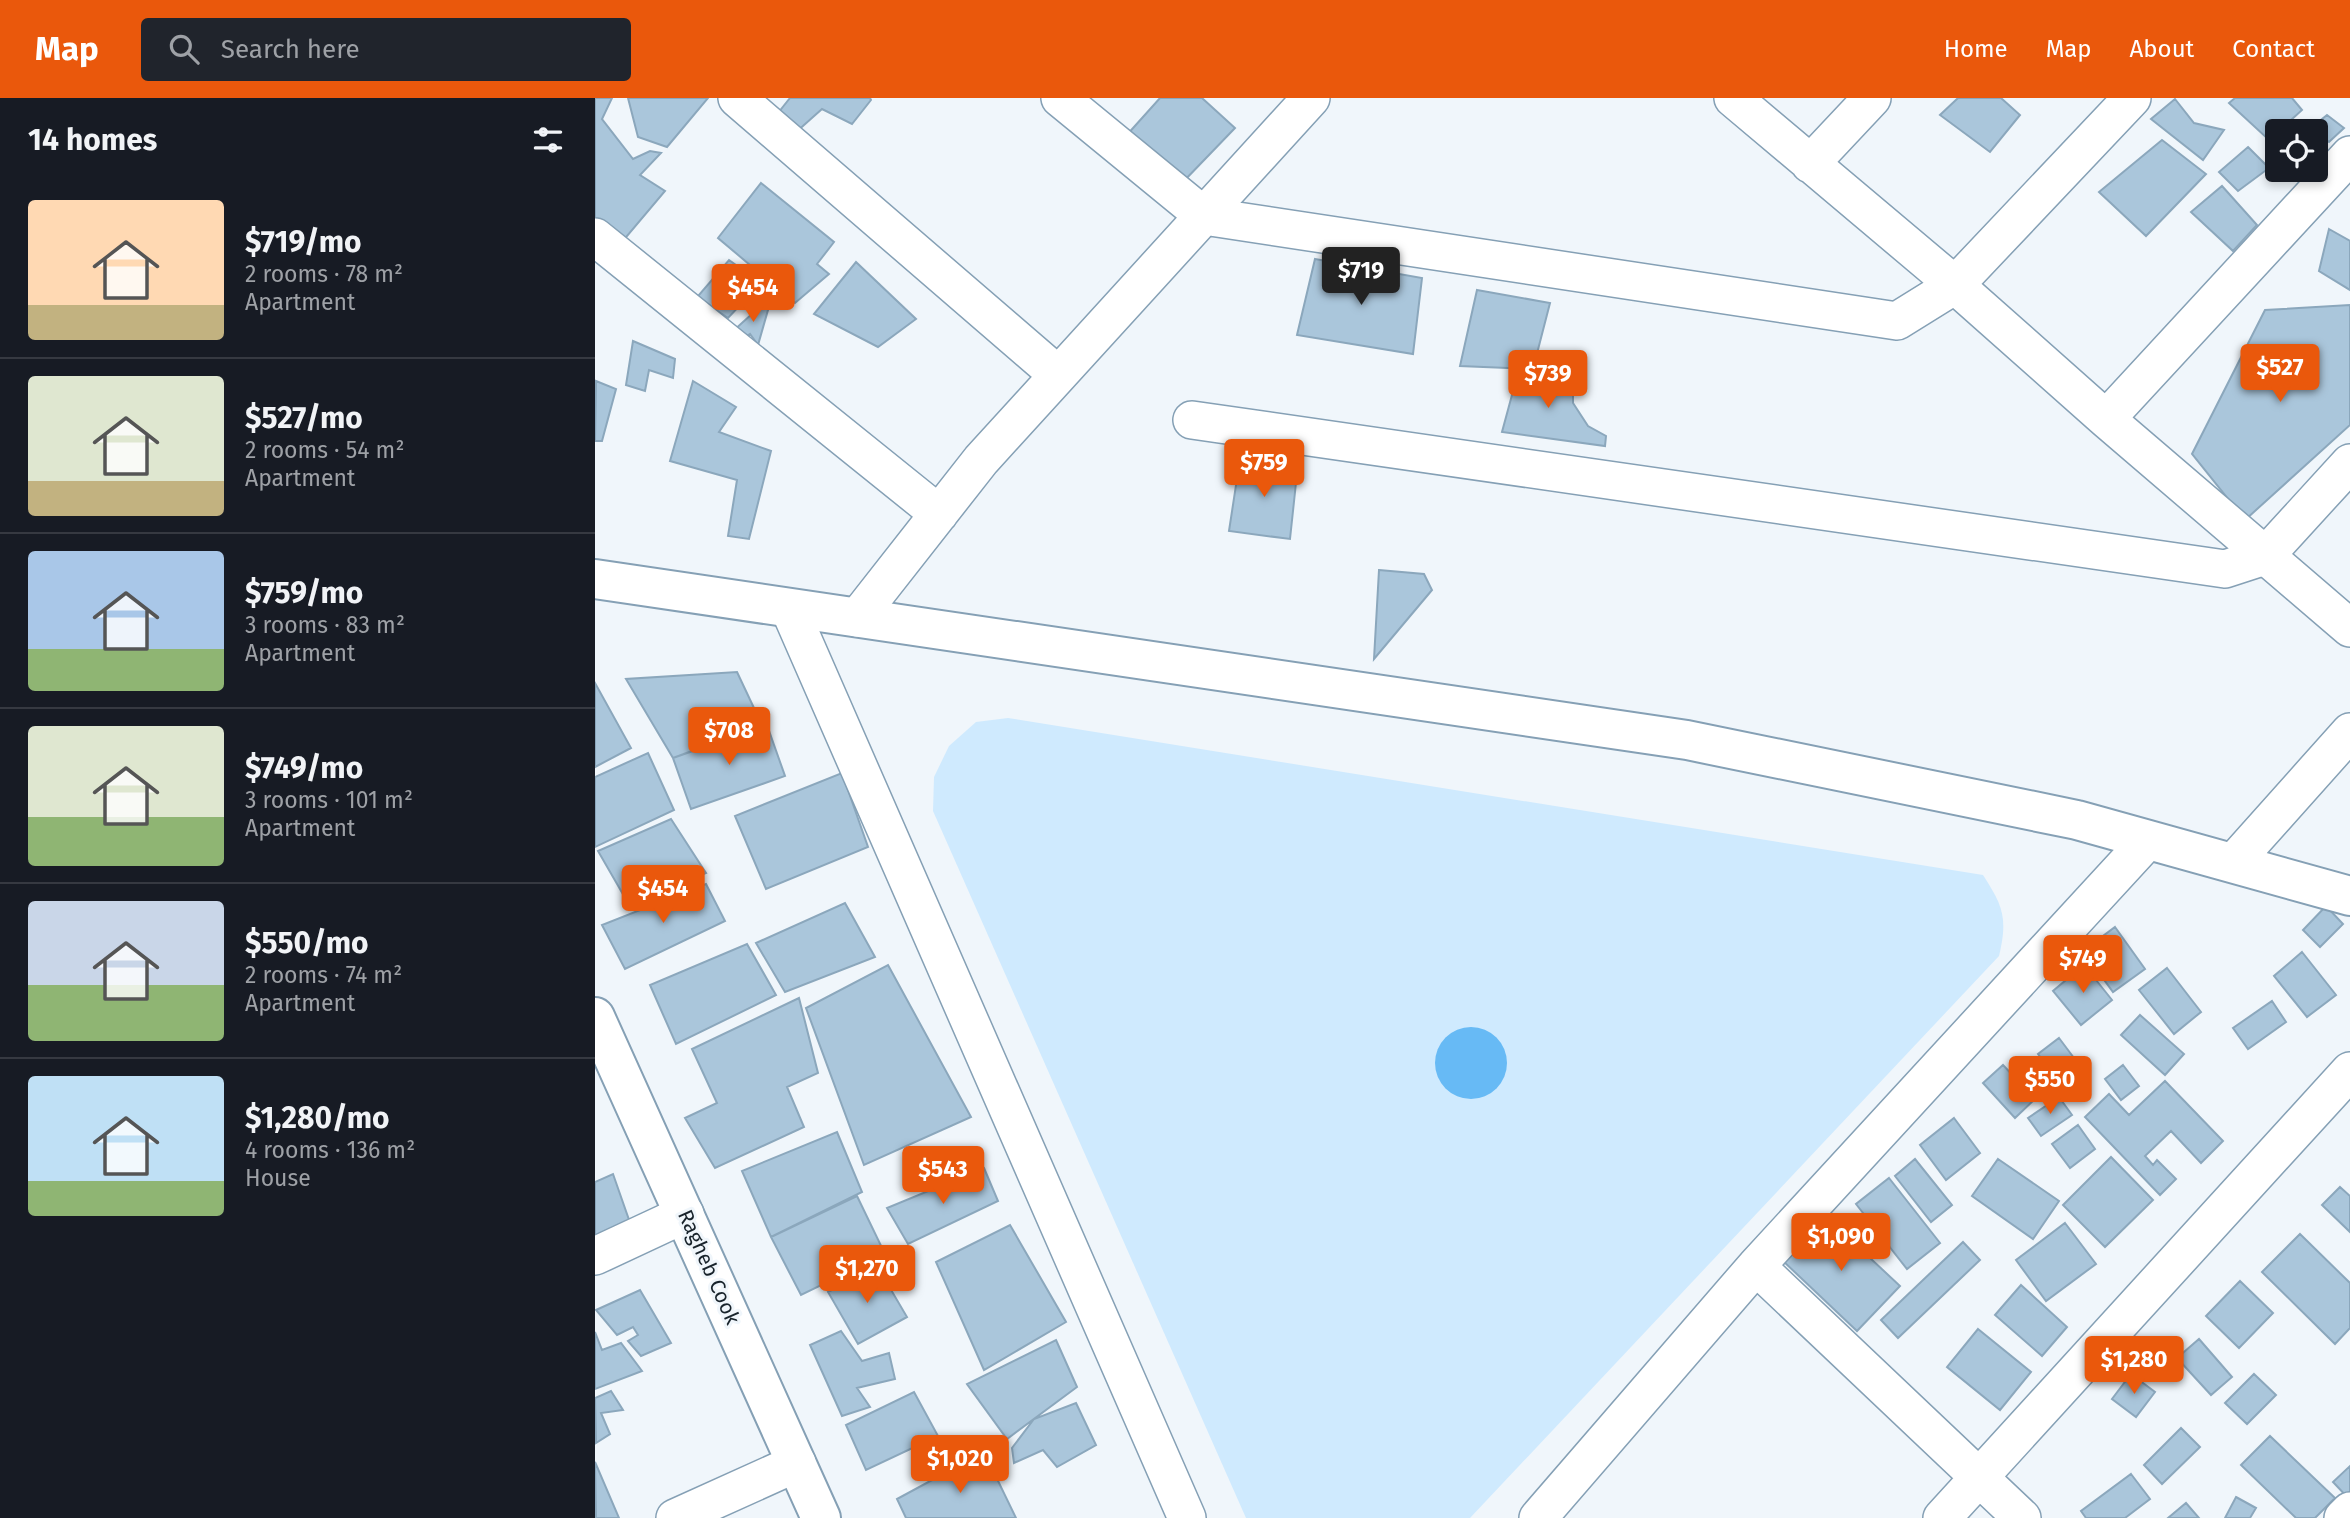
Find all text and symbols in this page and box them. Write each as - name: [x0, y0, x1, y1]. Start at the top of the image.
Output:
- search box: [141, 18, 631, 81]
- text: Map: [35, 29, 99, 69]
- icon: search: [165, 30, 203, 68]
- text: Search here: [221, 34, 360, 65]
- text: Home: [1944, 35, 2008, 63]
- text: Map: [2046, 35, 2092, 63]
- text: About: [2130, 35, 2194, 63]
- text: Contact: [2232, 35, 2315, 63]
- map controls: [2265, 119, 2328, 182]
- button: locate: [2265, 119, 2328, 182]
- icon: filters: [529, 121, 567, 159]
- text: 14 homes: [28, 122, 157, 158]
- text: $719/mo: [245, 224, 362, 260]
- icon: home: [84, 228, 168, 312]
- pin: $719: [1320, 248, 1402, 307]
- text: $719: [1338, 256, 1384, 284]
- text: 2 rooms · 78 m²: [245, 260, 403, 288]
- pin: $454: [712, 264, 794, 324]
- text: $454: [728, 273, 778, 301]
- text: Apartment: [245, 288, 355, 316]
- pin: $527: [2239, 344, 2321, 404]
- pin: $739: [1507, 350, 1589, 410]
- text: $527: [2256, 353, 2304, 381]
- text: $739: [1524, 359, 1572, 387]
- text: $527/mo: [245, 400, 363, 436]
- icon: home: [84, 404, 168, 488]
- text: 2 rooms · 54 m²: [245, 436, 404, 464]
- pin: $759: [1223, 440, 1305, 499]
- text: $759: [1240, 448, 1288, 476]
- text: Apartment: [245, 464, 355, 492]
- text: $759/mo: [245, 575, 363, 611]
- icon: home: [84, 579, 168, 663]
- text: 3 rooms · 83 m²: [245, 611, 405, 639]
- text: Apartment: [245, 639, 355, 667]
- pin: $708: [688, 708, 770, 767]
- text: $708: [704, 716, 754, 744]
- text: $749/mo: [245, 750, 363, 786]
- icon: home: [84, 754, 168, 838]
- text: 3 rooms · 101 m²: [245, 786, 413, 814]
- text: Apartment: [245, 814, 355, 842]
- pin: $454: [622, 866, 704, 925]
- text: $454: [638, 874, 688, 902]
- text: $550/mo: [245, 925, 369, 961]
- icon: home: [84, 929, 168, 1013]
- pin: $749: [2042, 936, 2124, 995]
- text: $749: [2059, 944, 2107, 972]
- text: 2 rooms · 74 m²: [245, 961, 402, 989]
- text: Apartment: [245, 989, 355, 1017]
- pin: $550: [2009, 1056, 2091, 1116]
- text: $550: [2025, 1065, 2075, 1093]
- text: $1,280/mo: [245, 1100, 390, 1136]
- icon: home: [84, 1104, 168, 1188]
- text: 4 rooms · 136 m²: [245, 1136, 415, 1164]
- pin: $543: [902, 1146, 984, 1206]
- text: $543: [918, 1155, 968, 1183]
- text: House: [245, 1164, 311, 1192]
- street label: Ragheb Cook: [672, 1206, 746, 1329]
- pin: $1,090: [1784, 1214, 1898, 1273]
- text: $1,090: [1807, 1222, 1875, 1250]
- pin: $1,270: [810, 1246, 924, 1305]
- text: $1,270: [835, 1254, 899, 1282]
- pin: $1,280: [2077, 1336, 2191, 1396]
- text: $1,280: [2101, 1345, 2167, 1373]
- pin: $1,020: [903, 1436, 1017, 1495]
- text: $1,020: [927, 1444, 993, 1472]

